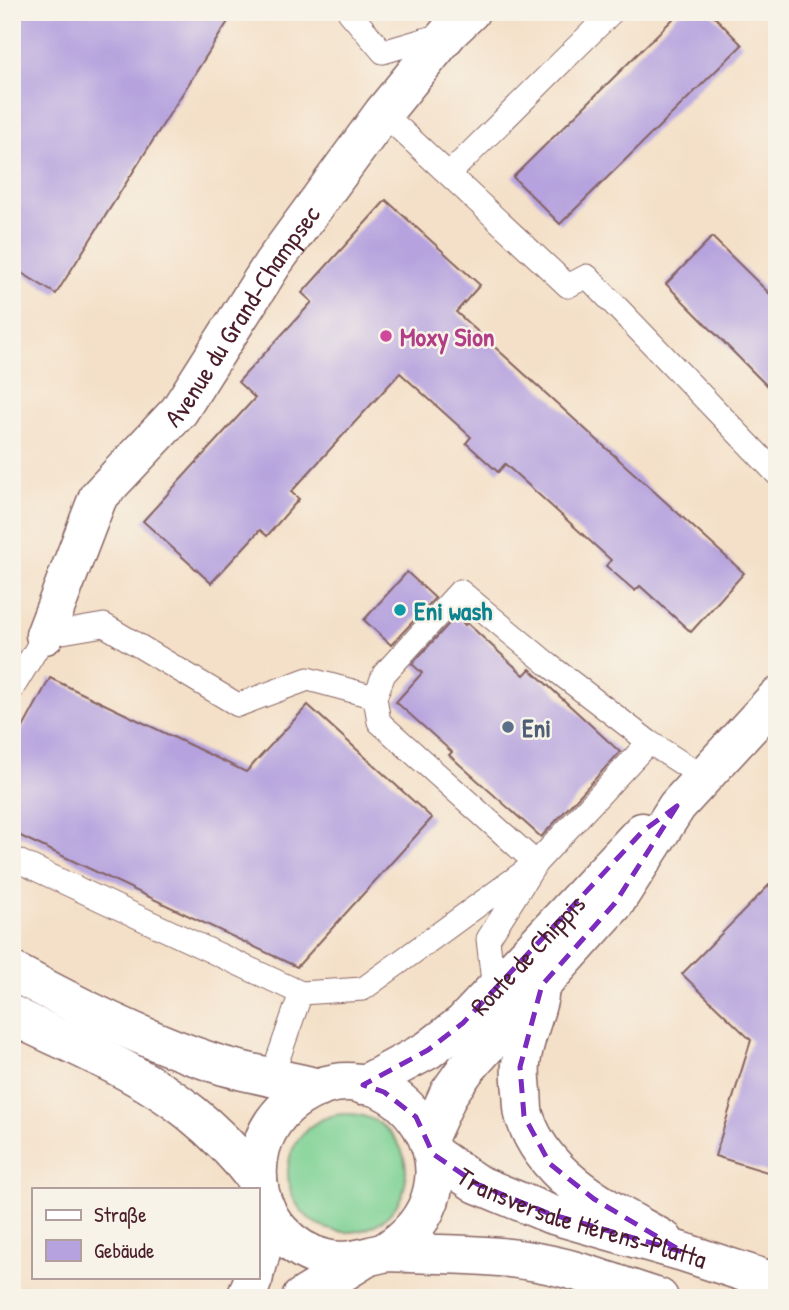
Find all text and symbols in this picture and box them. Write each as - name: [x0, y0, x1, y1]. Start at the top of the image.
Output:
- street label: Avenue du Grand-Champsec: [156, 198, 327, 434]
- place label: Moxy Sion: [400, 319, 495, 355]
- marker: Moxy Sion: [378, 328, 394, 344]
- place label: Eni wash: [414, 593, 492, 628]
- marker: Eni wash: [392, 602, 408, 618]
- place label: Eni: [522, 710, 551, 745]
- marker: Eni: [500, 719, 516, 735]
- street label: Route de Chippis: [462, 886, 593, 1022]
- street label: Transversale Hérens-Platta: [451, 1158, 711, 1276]
- legend: [32, 1188, 259, 1278]
- text: Straße: [94, 1200, 147, 1229]
- text: Gebäude: [94, 1236, 154, 1265]

